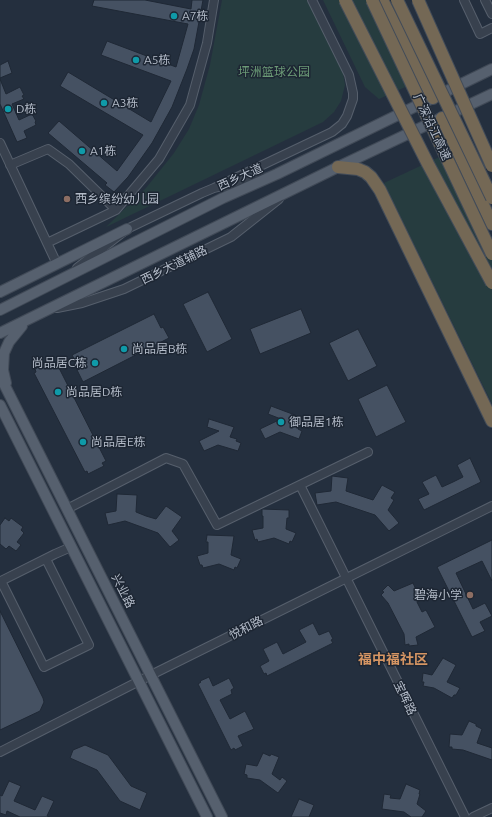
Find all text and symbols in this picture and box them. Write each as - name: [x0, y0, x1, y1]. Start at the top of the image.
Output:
- place label: A7栋: [182, 9, 209, 23]
- marker: A7栋: [169, 11, 179, 21]
- place label: A5栋: [144, 53, 171, 67]
- marker: A5栋: [131, 55, 141, 65]
- park label: 坪洲篮球公园: [238, 65, 310, 79]
- street label: 广深沿江高速: [410, 91, 454, 163]
- place label: A3栋: [112, 96, 139, 110]
- marker: A3栋: [99, 98, 109, 108]
- place label: D栋: [16, 102, 36, 116]
- marker: D栋: [3, 104, 13, 114]
- place label: A1栋: [90, 144, 117, 158]
- marker: A1栋: [77, 146, 87, 156]
- street label: 西乡大道: [215, 161, 265, 193]
- place label: 西乡缤纷幼儿园: [75, 192, 159, 206]
- marker: 西乡缤纷幼儿园: [62, 194, 72, 204]
- street label: 西乡大道辅路: [138, 243, 210, 287]
- place label: 尚品居B栋: [132, 342, 188, 356]
- marker: 尚品居B栋: [119, 344, 129, 354]
- place label: 尚品居C栋: [32, 356, 87, 370]
- marker: 尚品居C栋: [90, 358, 100, 368]
- place label: 尚品居D栋: [66, 385, 122, 399]
- marker: 尚品居D栋: [53, 387, 63, 397]
- place label: 御品居1栋: [289, 415, 344, 429]
- marker: 御品居1栋: [276, 417, 286, 427]
- place label: 尚品居E栋: [91, 435, 146, 449]
- marker: 尚品居E栋: [78, 437, 88, 447]
- street label: 兴业路: [108, 572, 138, 610]
- place label: 碧海小学: [414, 588, 462, 602]
- marker: 碧海小学: [465, 590, 475, 600]
- street label: 悦和路: [227, 613, 265, 643]
- district label: 福中福社区: [358, 651, 428, 667]
- street label: 宝晖路: [391, 679, 419, 717]

